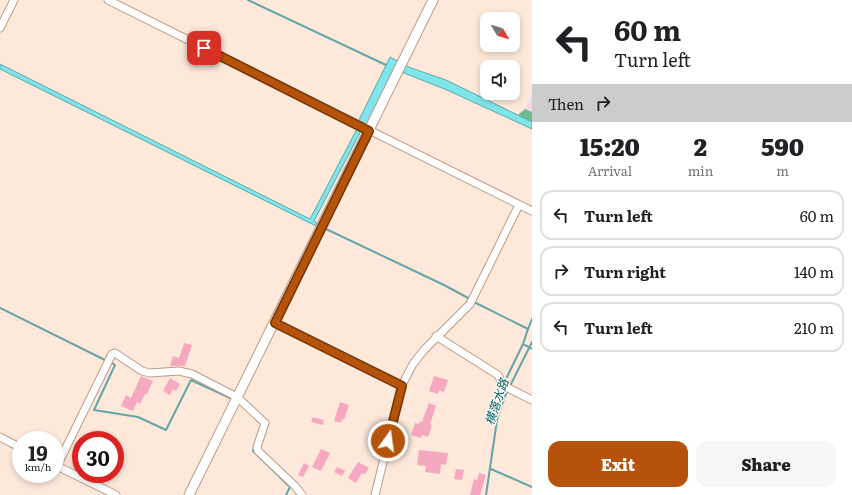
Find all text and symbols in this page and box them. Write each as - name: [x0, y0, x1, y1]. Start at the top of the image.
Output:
- text: 60 m: [614, 8, 681, 50]
- north arrow: [480, 12, 520, 52]
- map controls: [480, 12, 520, 100]
- icon: left: [548, 16, 600, 68]
- pin: [187, 31, 221, 65]
- icon: arrive: [193, 37, 215, 59]
- text: Turn left: [614, 46, 691, 73]
- button: sound: [480, 60, 520, 100]
- text: Then: [548, 92, 584, 115]
- icon: right: [592, 92, 614, 114]
- text: 15:20: [580, 128, 640, 163]
- text: 2: [694, 128, 707, 163]
- text: 590: [761, 128, 804, 163]
- text: Arrival: [588, 161, 632, 180]
- text: min: [688, 161, 713, 180]
- text: m: [776, 161, 789, 180]
- icon: left: [550, 204, 572, 226]
- text: Turn left: [584, 204, 653, 227]
- text: 60 m: [800, 204, 834, 227]
- icon: right: [550, 260, 572, 282]
- text: Turn right: [584, 260, 666, 283]
- text: 140 m: [794, 260, 834, 283]
- icon: left: [550, 316, 572, 338]
- text: Turn left: [584, 316, 653, 339]
- text: 210 m: [794, 316, 834, 339]
- water label: 横落水路: [480, 375, 513, 427]
- position arrow: [367, 420, 409, 462]
- speed limit sign: 30: [72, 431, 124, 483]
- text: 19: [28, 437, 48, 467]
- button: Exit: [548, 441, 688, 487]
- button: Share: [696, 441, 836, 487]
- text: km/h: [25, 459, 51, 474]

